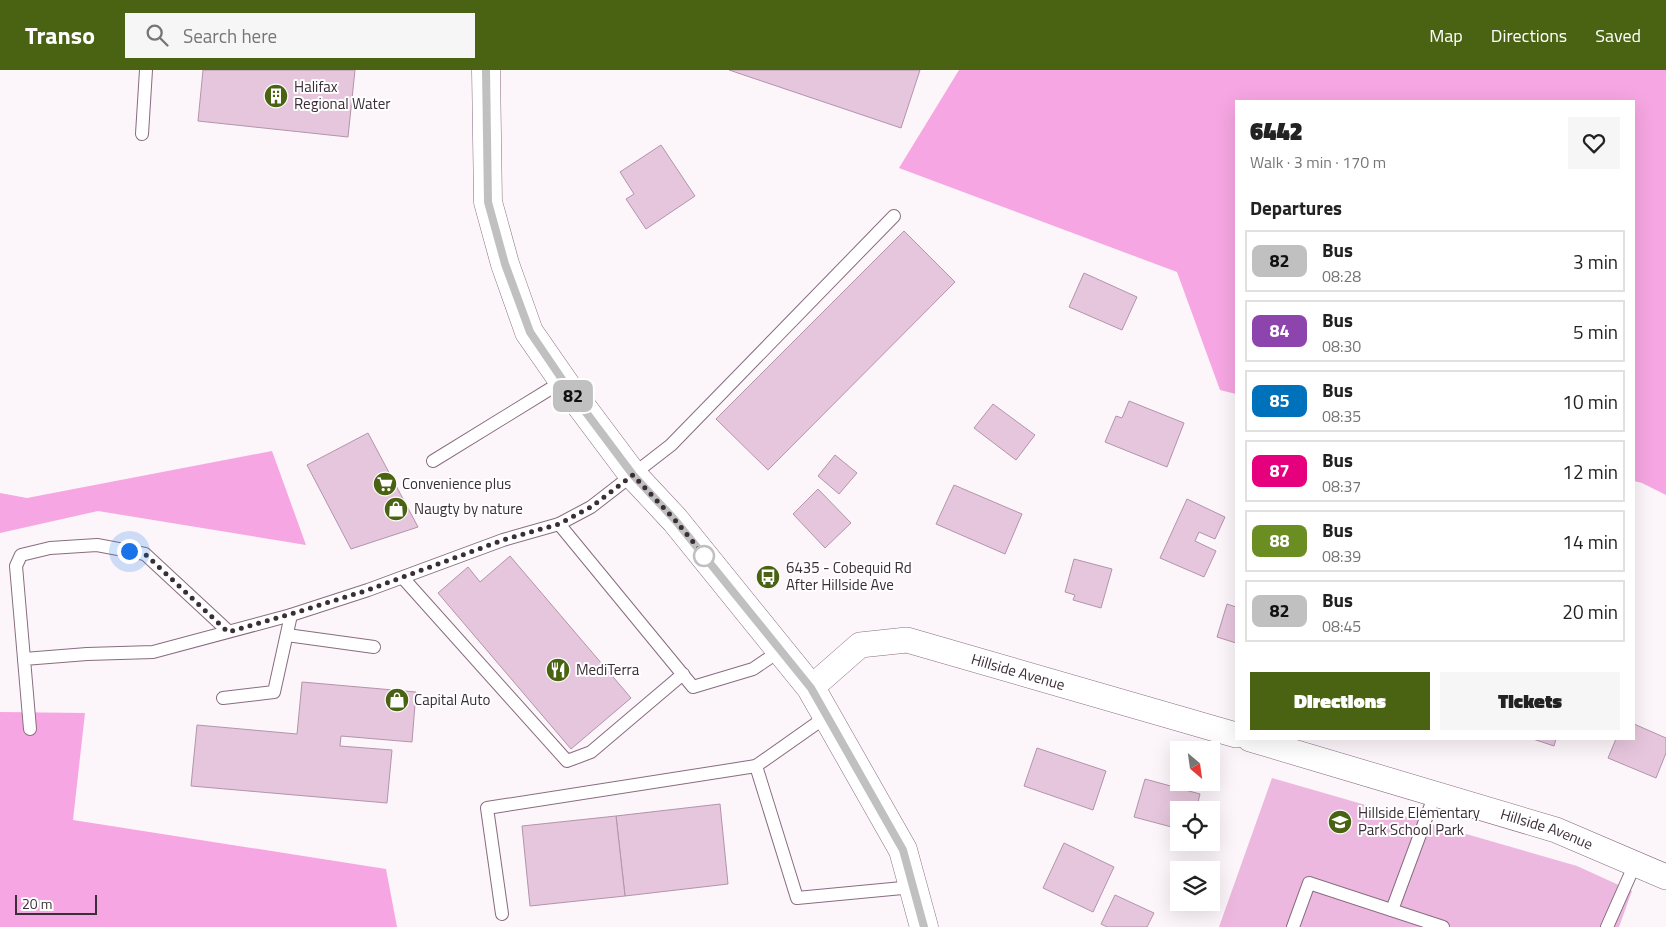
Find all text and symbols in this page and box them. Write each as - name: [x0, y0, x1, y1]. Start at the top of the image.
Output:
- search box: [125, 13, 475, 58]
- text: Transo: [25, 17, 95, 53]
- icon: search: [143, 21, 171, 49]
- text: Search here: [183, 21, 277, 50]
- text: Map: [1429, 22, 1463, 49]
- text: Directions: [1491, 22, 1567, 49]
- text: Saved: [1595, 22, 1641, 49]
- place label: Halifax Regional Water: [294, 75, 391, 115]
- building icon: Halifax Regional Water: [263, 83, 289, 109]
- text: 6442: [1250, 113, 1303, 149]
- button: heart: [1568, 117, 1620, 169]
- text: Walk · 3 min · 170 m: [1250, 150, 1386, 174]
- text: Departures: [1250, 193, 1342, 222]
- text: Bus: [1322, 235, 1353, 264]
- text: 82: [1269, 247, 1290, 274]
- text: 3 min: [1573, 247, 1618, 276]
- text: 08:28: [1322, 264, 1361, 288]
- text: Bus: [1322, 305, 1353, 334]
- text: 84: [1269, 317, 1290, 344]
- text: 5 min: [1573, 317, 1618, 346]
- text: 08:30: [1322, 334, 1361, 358]
- text: Bus: [1322, 375, 1353, 404]
- line badge: 82: [550, 380, 596, 412]
- text: 82: [563, 382, 583, 409]
- text: 85: [1269, 387, 1290, 414]
- text: 10 min: [1562, 387, 1618, 416]
- text: 08:35: [1322, 404, 1361, 428]
- text: Bus: [1322, 445, 1353, 474]
- text: 87: [1269, 457, 1290, 484]
- text: 12 min: [1562, 457, 1618, 486]
- supermarket icon: Convenience plus: [372, 471, 398, 497]
- place label: Convenience plus: [402, 472, 511, 495]
- text: 08:37: [1322, 474, 1361, 498]
- shop icon: Naugty by nature: [383, 496, 409, 522]
- place label: Naugty by nature: [414, 497, 523, 520]
- text: Bus: [1322, 515, 1353, 544]
- text: 88: [1269, 527, 1290, 554]
- text: 14 min: [1562, 527, 1618, 556]
- your location: [117, 539, 142, 564]
- text: 08:39: [1322, 544, 1361, 568]
- unlabelled marker: [693, 545, 715, 567]
- place label: 6435 - Cobequid Rd After Hillside Ave: [786, 556, 912, 596]
- bus stop icon: 6435 - Cobequid Rd After Hillside Ave: [755, 564, 781, 590]
- text: Bus: [1322, 585, 1353, 614]
- text: 82: [1269, 597, 1290, 624]
- text: 20 min: [1562, 597, 1618, 626]
- text: 08:45: [1322, 614, 1361, 638]
- street label: Hillside Avenue: [969, 647, 1068, 696]
- restaurant icon: MediTerra: [545, 657, 571, 683]
- place label: MediTerra: [576, 658, 640, 681]
- button: Directions: [1250, 672, 1430, 730]
- button: Tickets: [1440, 672, 1620, 730]
- shop icon: Capital Auto: [384, 687, 410, 713]
- place label: Capital Auto: [414, 688, 491, 711]
- north arrow: [1170, 741, 1220, 791]
- map controls: [1170, 741, 1220, 911]
- button: locate: [1170, 801, 1220, 851]
- place label: Hillside Elementary Park School Park: [1358, 801, 1480, 841]
- street label: Hillside Avenue: [1498, 802, 1597, 855]
- school or university icon: Hillside Elementary Park School Park: [1327, 809, 1353, 835]
- button: layers: [1170, 861, 1220, 911]
- scale bar: [15, 892, 98, 915]
- text: 20 m: [22, 893, 52, 914]

